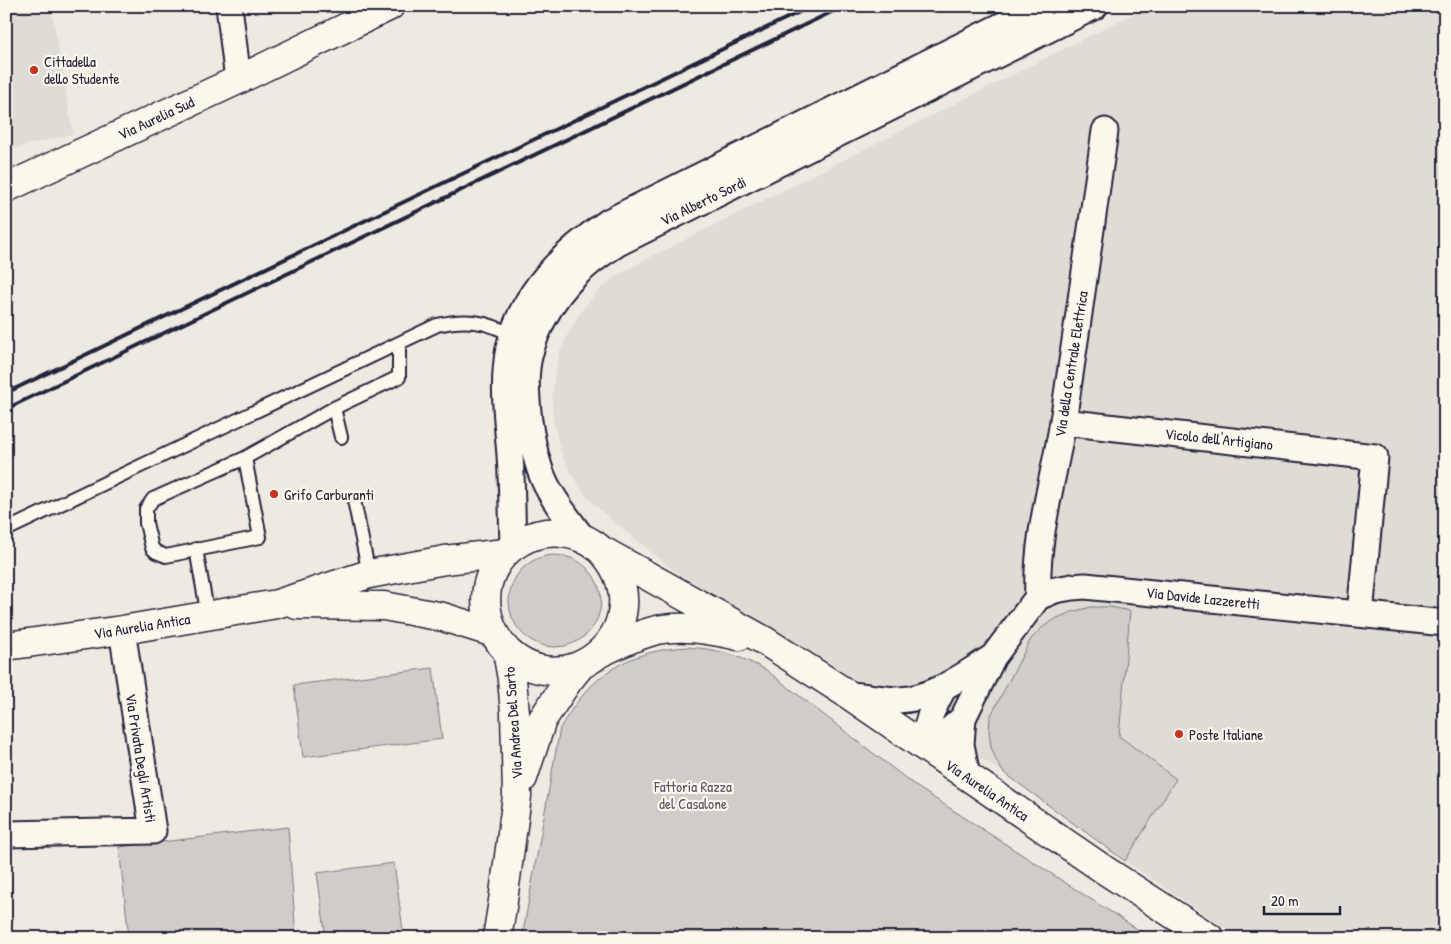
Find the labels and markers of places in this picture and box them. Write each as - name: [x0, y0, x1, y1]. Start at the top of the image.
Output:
- place label: Cittadella dello Studente: [44, 51, 120, 89]
- marker: Cittadella dello Studente: [28, 64, 40, 76]
- place label: Grifo Carburanti: [284, 484, 374, 505]
- marker: Grifo Carburanti: [268, 488, 280, 500]
- place label: Poste Italiane: [1189, 724, 1263, 745]
- marker: Poste Italiane: [1173, 728, 1185, 740]

